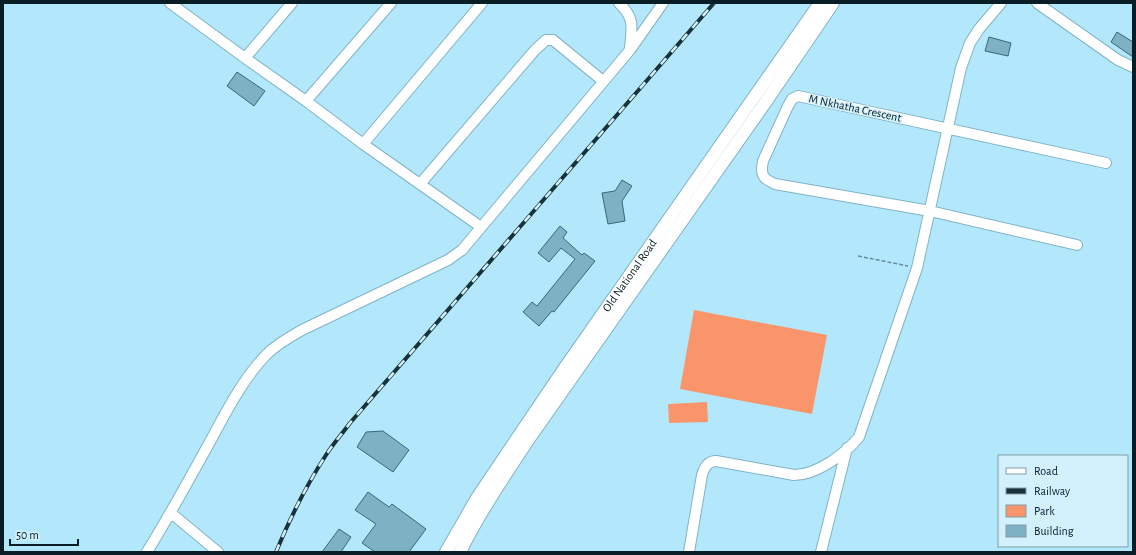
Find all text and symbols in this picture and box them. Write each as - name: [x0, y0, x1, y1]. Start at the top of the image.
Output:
- street label: M Nkhatha Crescent: [808, 92, 903, 124]
- street label: Old National Road: [600, 237, 659, 314]
- legend: [998, 455, 1128, 547]
- text: Road: [1034, 465, 1058, 477]
- text: Railway: [1034, 485, 1070, 498]
- text: Park: [1034, 505, 1055, 517]
- scale bar: [10, 521, 78, 547]
- text: Building: [1034, 525, 1074, 537]
- text: 50 m: [16, 529, 39, 541]

